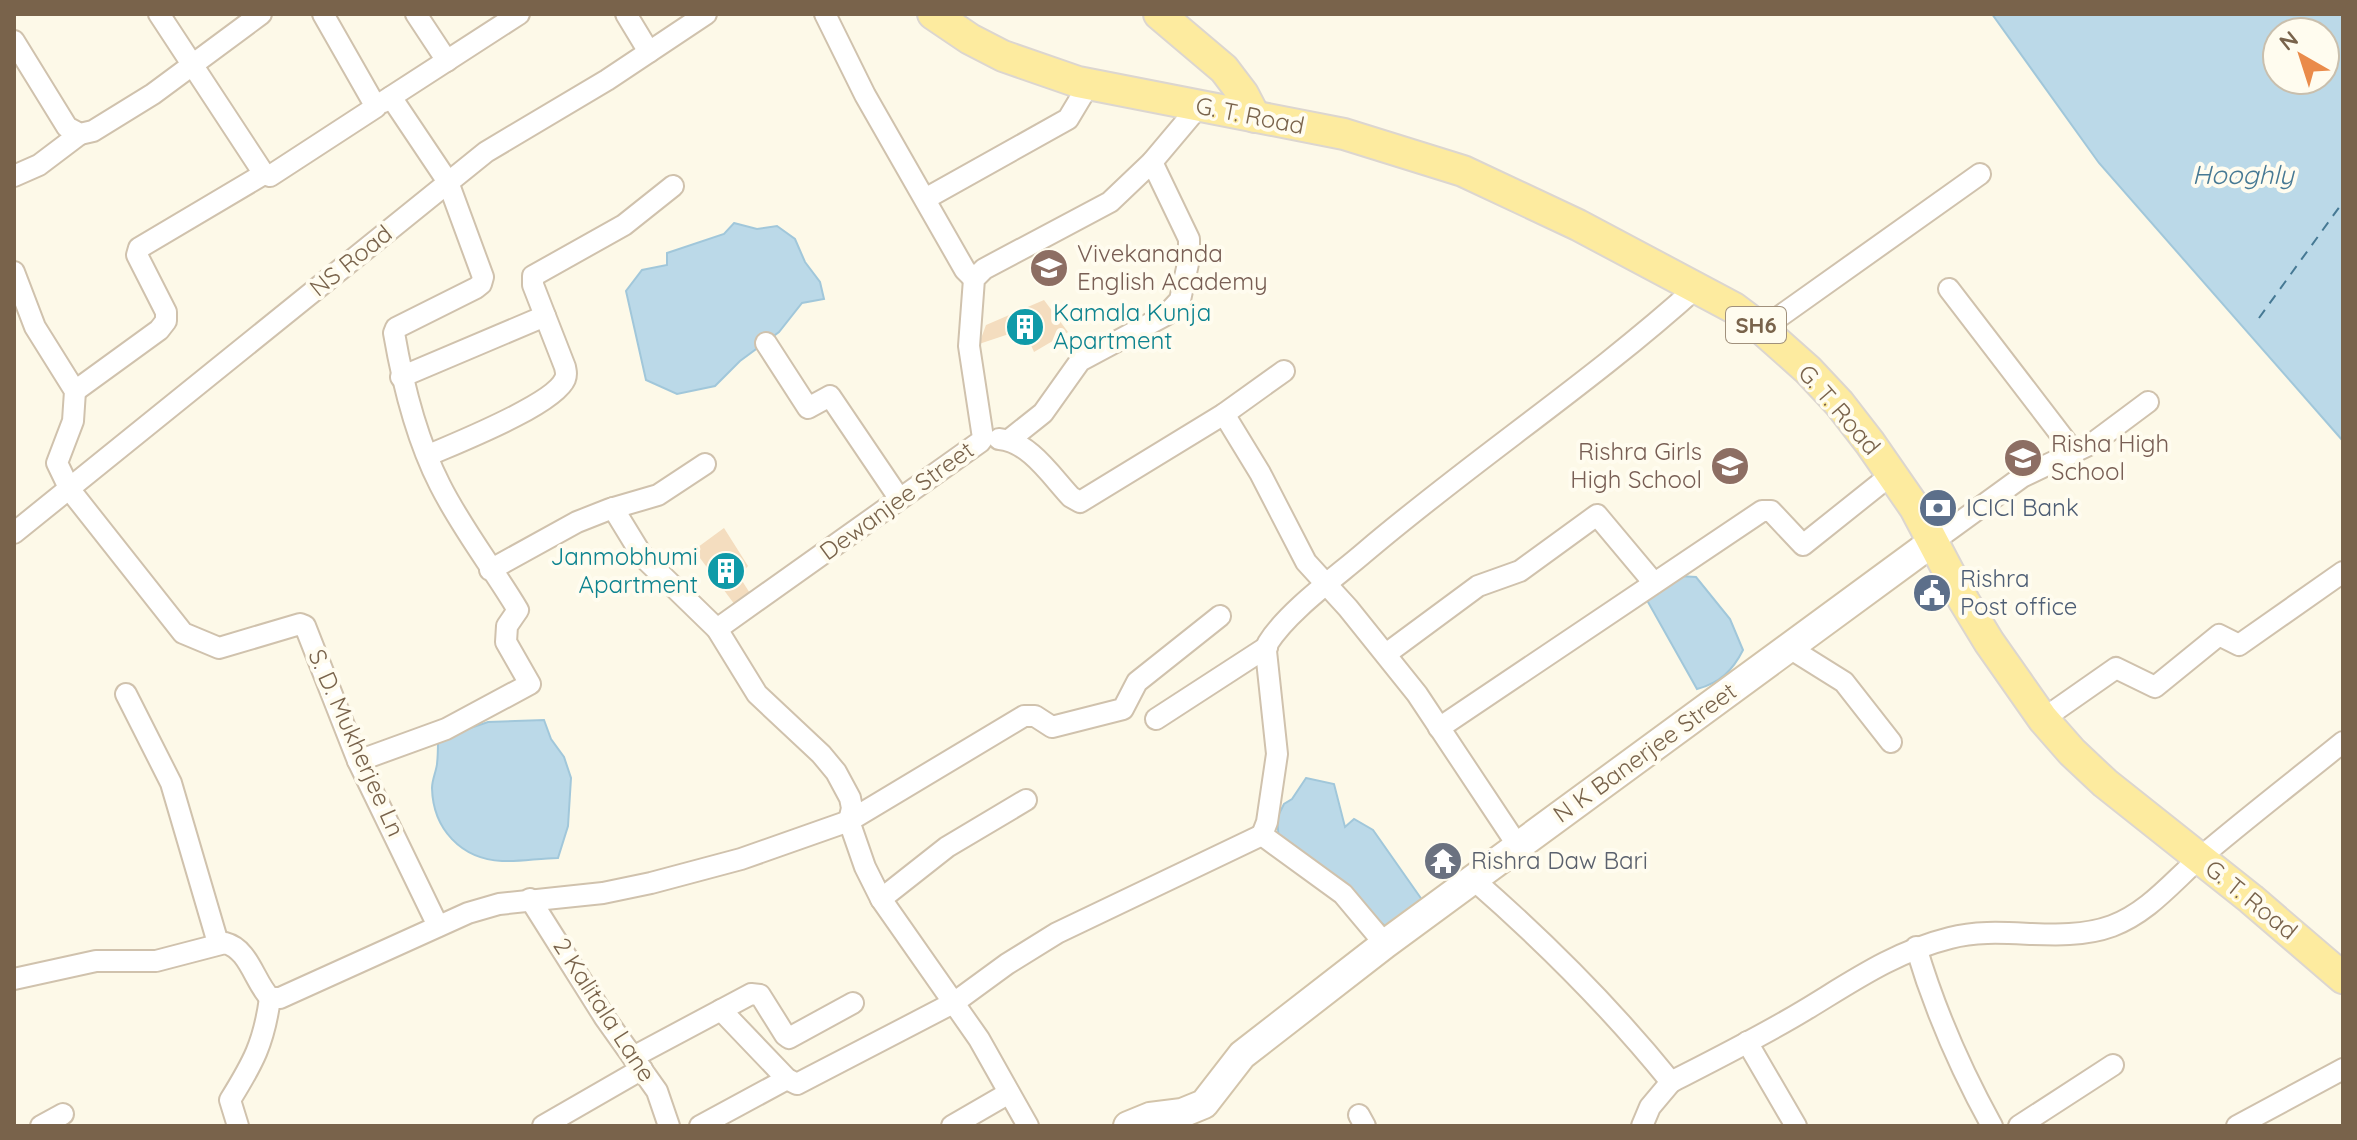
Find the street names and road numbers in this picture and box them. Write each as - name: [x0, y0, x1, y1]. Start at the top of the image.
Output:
- street label: G. T. Road: [1193, 90, 1307, 140]
- street label: NS Road: [303, 218, 398, 302]
- road number: SH6: [1726, 307, 1786, 343]
- street label: G. T. Road: [1792, 358, 1887, 461]
- street label: Dewanjee Street: [813, 434, 979, 566]
- street label: S. D. Mukherjee Ln: [302, 644, 412, 841]
- street label: N K Banerjee Street: [1547, 676, 1742, 829]
- street label: G. T. Road: [2199, 853, 2304, 946]
- street label: 2 Kalitala Lane: [547, 932, 662, 1087]

